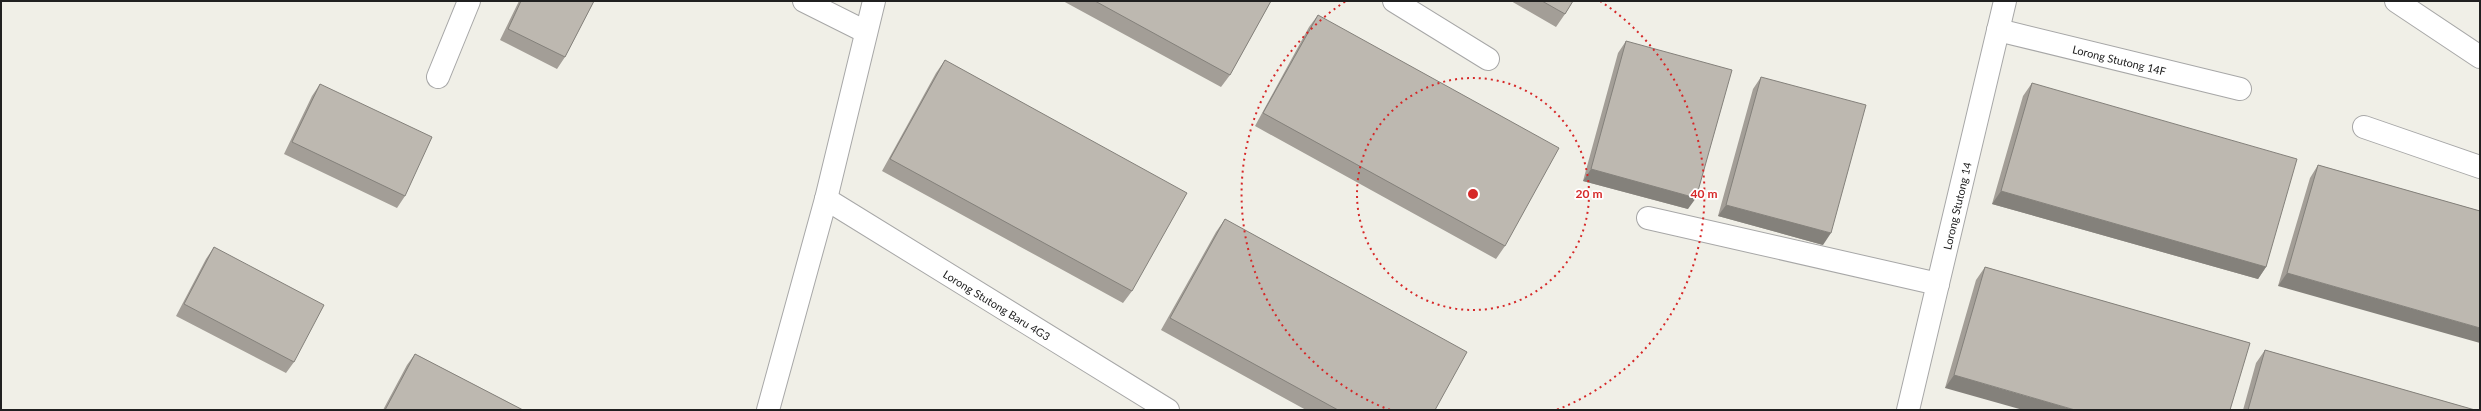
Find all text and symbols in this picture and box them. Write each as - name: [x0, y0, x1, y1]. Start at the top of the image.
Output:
- street label: Lorong Stutong 14F: [2071, 42, 2168, 77]
- street label: Lorong Stutong 14: [1940, 160, 1973, 251]
- text: 20 m: [1576, 186, 1602, 201]
- text: 40 m: [1691, 186, 1717, 201]
- centre of rings: [1466, 187, 1480, 201]
- street label: Lorong Stutong Baru 4G3: [941, 267, 1053, 342]

